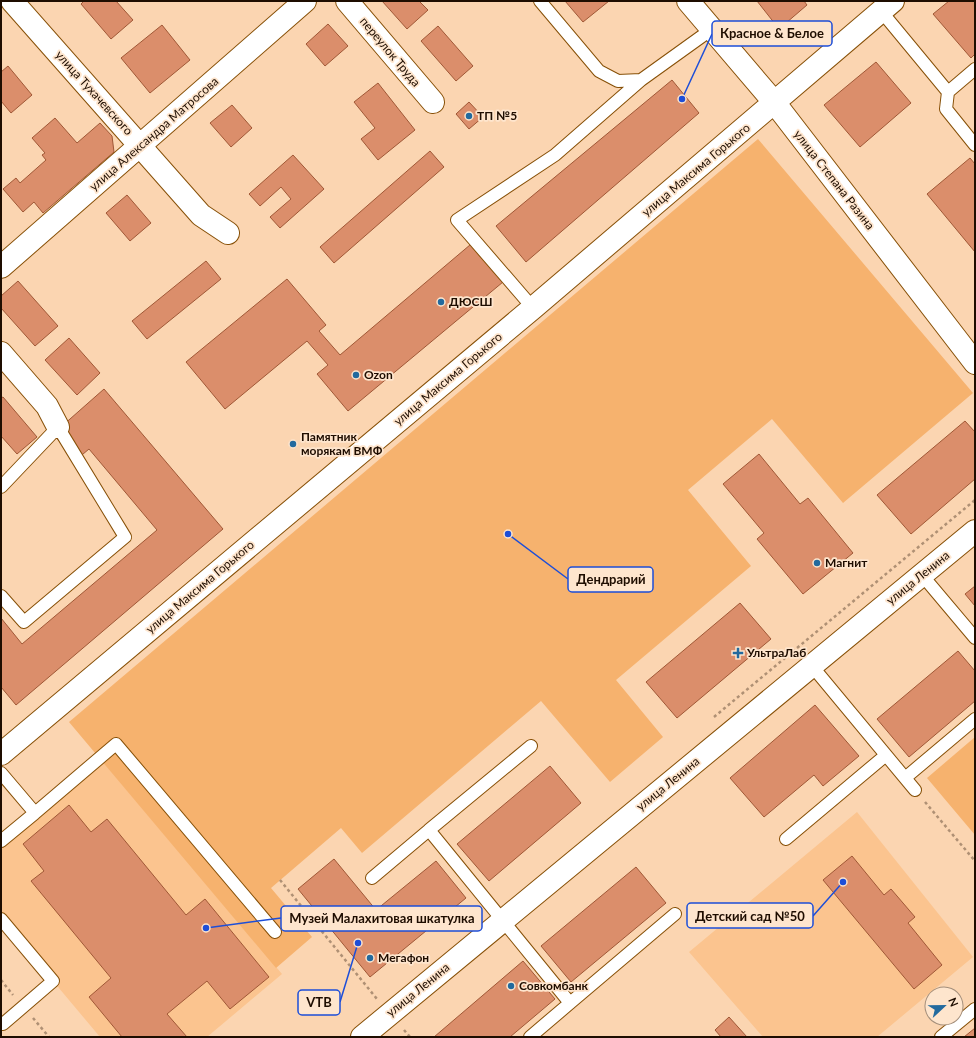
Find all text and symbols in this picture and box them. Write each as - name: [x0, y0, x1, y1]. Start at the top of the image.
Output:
- street label: переулок Труда: [357, 14, 424, 89]
- callout: Красное & Белое: [712, 21, 832, 46]
- text: Красное & Белое: [720, 25, 824, 41]
- street label: улица Тухачевского: [53, 47, 136, 138]
- street label: улица Александра Матросова: [86, 74, 221, 194]
- place label: ТП №5: [477, 108, 517, 123]
- marker: ТП №5: [464, 111, 474, 121]
- street label: улица Максима Горького: [638, 120, 753, 219]
- street label: улица Степана Разина: [791, 127, 878, 233]
- place label: ДЮСШ: [449, 294, 492, 309]
- marker: ДЮСШ: [436, 297, 446, 307]
- street label: улица Максима Горького: [390, 329, 505, 428]
- place label: Ozon: [364, 367, 393, 382]
- marker: Ozon: [351, 370, 361, 380]
- place label: Памятник морякам ВМФ: [301, 429, 383, 458]
- marker: Памятник морякам ВМФ: [288, 439, 298, 449]
- street label: улица Максима Горького: [142, 537, 257, 636]
- street label: улица Ленина: [883, 548, 952, 608]
- place label: Магнит: [825, 555, 868, 570]
- marker: Магнит: [812, 558, 822, 568]
- callout: Дендрарий: [568, 567, 653, 592]
- text: Дендрарий: [576, 571, 646, 587]
- place label: УльтраЛаб: [746, 645, 806, 660]
- marker: УльтраЛаб: [732, 647, 744, 659]
- street label: улица Ленина: [633, 754, 702, 814]
- callout: Детский сад №50: [687, 903, 813, 928]
- callout: Музей Малахитовая шкатулка: [281, 906, 482, 931]
- text: Детский сад №50: [695, 908, 805, 924]
- text: Музей Малахитовая шкатулка: [289, 910, 475, 926]
- place label: Мегафон: [378, 950, 429, 965]
- marker: Мегафон: [365, 953, 375, 963]
- street label: улица Ленина: [383, 960, 452, 1020]
- place label: Совкомбанк: [519, 978, 589, 993]
- marker: Совкомбанк: [506, 981, 516, 991]
- north arrow: [924, 986, 964, 1026]
- callout: VTB: [298, 990, 340, 1015]
- text: VTB: [305, 994, 332, 1010]
- text: N: [946, 996, 961, 1008]

